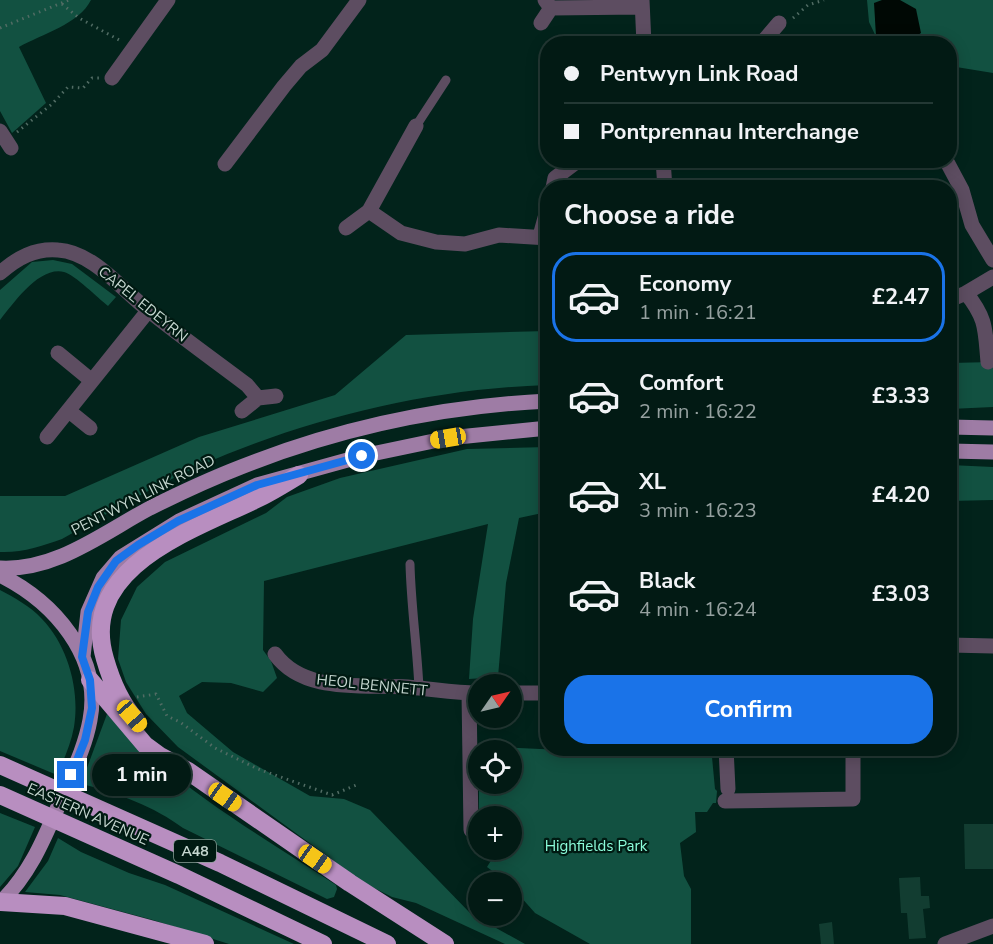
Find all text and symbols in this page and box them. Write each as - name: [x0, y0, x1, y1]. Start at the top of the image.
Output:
- text: Pentwyn Link Road: [600, 59, 799, 89]
- text: Pontprennau Interchange: [600, 117, 859, 147]
- text: Choose a ride: [564, 197, 735, 234]
- street label: CAPEL EDEYRN: [94, 262, 192, 346]
- text: Economy: [639, 269, 731, 299]
- icon: car: [567, 270, 621, 324]
- text: £2.47: [872, 282, 930, 312]
- text: 1 min · 16:21: [639, 299, 757, 326]
- text: Comfort: [639, 368, 723, 398]
- icon: car: [567, 369, 621, 423]
- text: £3.33: [872, 381, 930, 411]
- text: 2 min · 16:22: [639, 398, 757, 425]
- car: [429, 426, 467, 450]
- route start: [348, 442, 375, 469]
- street label: PENTWYN LINK ROAD: [68, 450, 218, 540]
- text: XL: [639, 467, 666, 497]
- icon: car: [567, 468, 621, 522]
- text: £4.20: [872, 480, 930, 510]
- text: 3 min · 16:23: [639, 497, 757, 524]
- text: Black: [639, 566, 695, 596]
- icon: car: [567, 567, 621, 621]
- text: £3.03: [872, 579, 930, 609]
- text: 4 min · 16:24: [639, 596, 757, 623]
- street label: HEOL BENNETT: [316, 669, 428, 701]
- north arrow: [468, 674, 522, 728]
- map controls: [468, 674, 522, 926]
- button: Confirm: [564, 675, 933, 744]
- car: [113, 697, 151, 735]
- button: locate: [468, 740, 522, 794]
- callout: 1 min: [92, 754, 191, 796]
- route end: [57, 761, 84, 788]
- text: 1 min: [116, 761, 167, 788]
- street label: EASTERN AVENUE: [24, 778, 152, 850]
- car: [205, 779, 245, 815]
- button: +: [468, 806, 522, 860]
- park label: Highfields Park: [545, 836, 648, 856]
- road number: A48: [174, 840, 216, 862]
- car: [295, 841, 335, 877]
- button: −: [468, 872, 522, 926]

